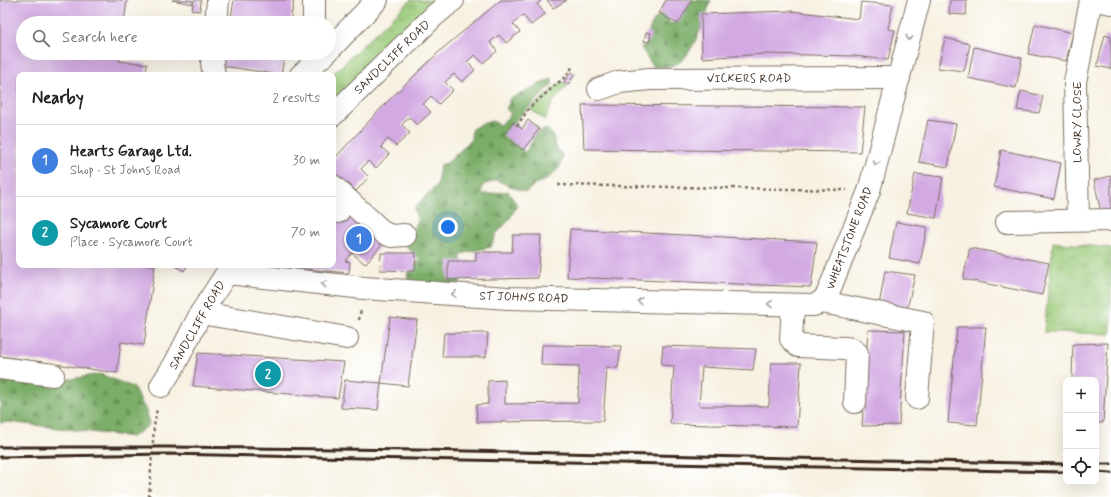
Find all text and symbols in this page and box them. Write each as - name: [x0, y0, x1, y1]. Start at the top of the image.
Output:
- search box: [16, 16, 336, 60]
- street label: SANDCLIFF ROAD: [351, 17, 434, 98]
- icon: search: [30, 27, 52, 49]
- text: Search here: [62, 28, 138, 48]
- one-way arrow: [906, 35, 914, 41]
- street label: VICKERS ROAD: [707, 71, 791, 87]
- street label: LOWRY CLOSE: [1070, 80, 1086, 163]
- text: Nearby: [32, 87, 84, 109]
- text: 2 results: [273, 90, 320, 107]
- text: Hearts Garage Ltd.: [70, 142, 192, 162]
- text: 1: [42, 152, 48, 169]
- text: 30 m: [293, 152, 320, 169]
- one-way arrow: [873, 160, 881, 167]
- text: Shop · St Johns Road: [70, 162, 180, 179]
- street label: WHEATSTONE ROAD: [823, 185, 877, 292]
- text: Sycamore Court: [70, 214, 167, 234]
- your location: [438, 217, 458, 237]
- text: 2: [42, 224, 48, 241]
- text: 70 m: [291, 224, 320, 241]
- pin: 1: [346, 224, 372, 254]
- text: Place · Sycamore Court: [70, 234, 193, 251]
- street label: SANDCLIFF ROAD: [166, 278, 230, 373]
- one-way arrow: [321, 280, 327, 289]
- street label: ST JOHNS ROAD: [479, 288, 569, 308]
- one-way arrow: [451, 290, 457, 299]
- one-way arrow: [637, 297, 643, 305]
- one-way arrow: [767, 300, 773, 308]
- pin: 2: [255, 359, 281, 389]
- map controls: [1063, 377, 1099, 485]
- button: +: [1063, 377, 1099, 413]
- button: −: [1063, 413, 1099, 449]
- button: locate: [1063, 449, 1099, 485]

